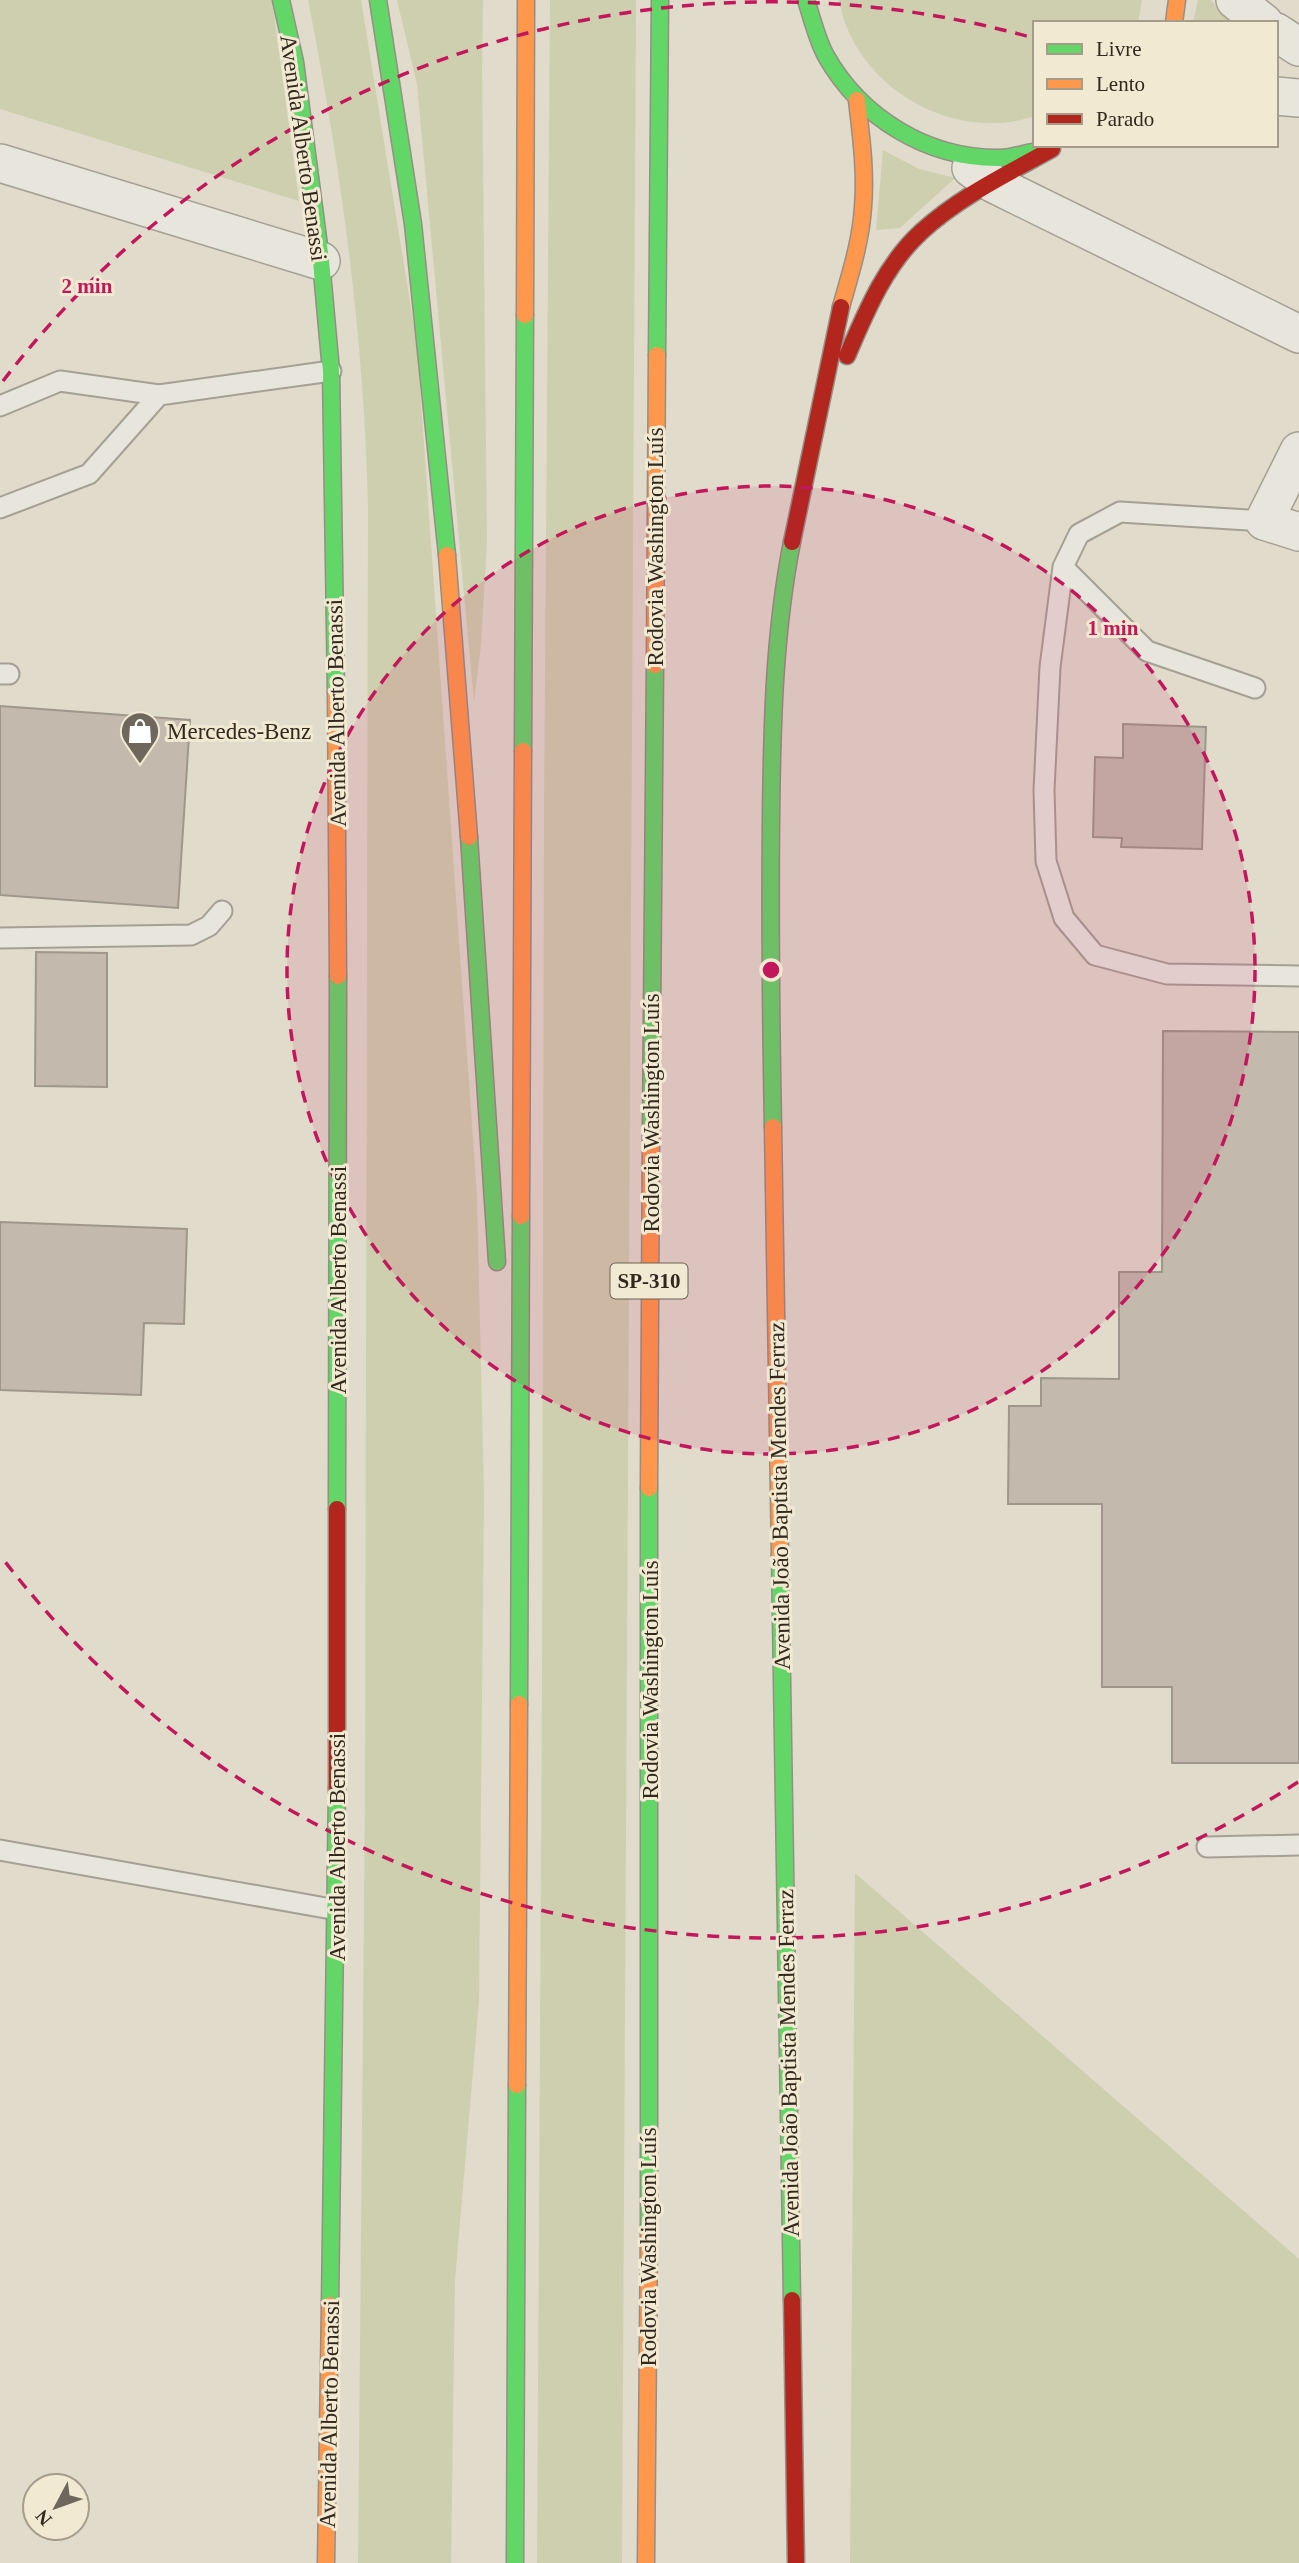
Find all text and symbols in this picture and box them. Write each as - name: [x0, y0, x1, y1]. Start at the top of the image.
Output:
- legend: [1033, 21, 1278, 147]
- street label: Avenida Alberto Benassi: [275, 33, 332, 263]
- text: Livre: [1096, 37, 1141, 61]
- text: Lento: [1096, 72, 1145, 96]
- text: Parado: [1096, 107, 1154, 131]
- text: 2 min: [62, 274, 113, 298]
- street label: Rodovia Washington Luís: [643, 427, 668, 667]
- street label: Avenida Alberto Benassi: [322, 599, 351, 827]
- text: 1 min: [1088, 616, 1139, 640]
- shop icon: Mercedes-Benz: [119, 710, 161, 765]
- place label: Mercedes-Benz: [167, 719, 311, 744]
- centre of rings: [759, 958, 783, 982]
- street label: Rodovia Washington Luís: [639, 993, 664, 1233]
- street label: Avenida Alberto Benassi: [326, 1166, 351, 1394]
- road number: SP-310: [610, 1264, 688, 1298]
- street label: Avenida João Baptista Mendes Ferraz: [764, 1322, 795, 1670]
- street label: Rodovia Washington Luís: [638, 1560, 663, 1800]
- street label: Avenida Alberto Benassi: [325, 1733, 350, 1961]
- street label: Avenida João Baptista Mendes Ferraz: [773, 1889, 804, 2237]
- street label: Rodovia Washington Luís: [636, 2127, 661, 2367]
- street label: Avenida Alberto Benassi: [315, 2300, 344, 2528]
- north arrow: [21, 2472, 91, 2542]
- text: N: [31, 2506, 56, 2530]

